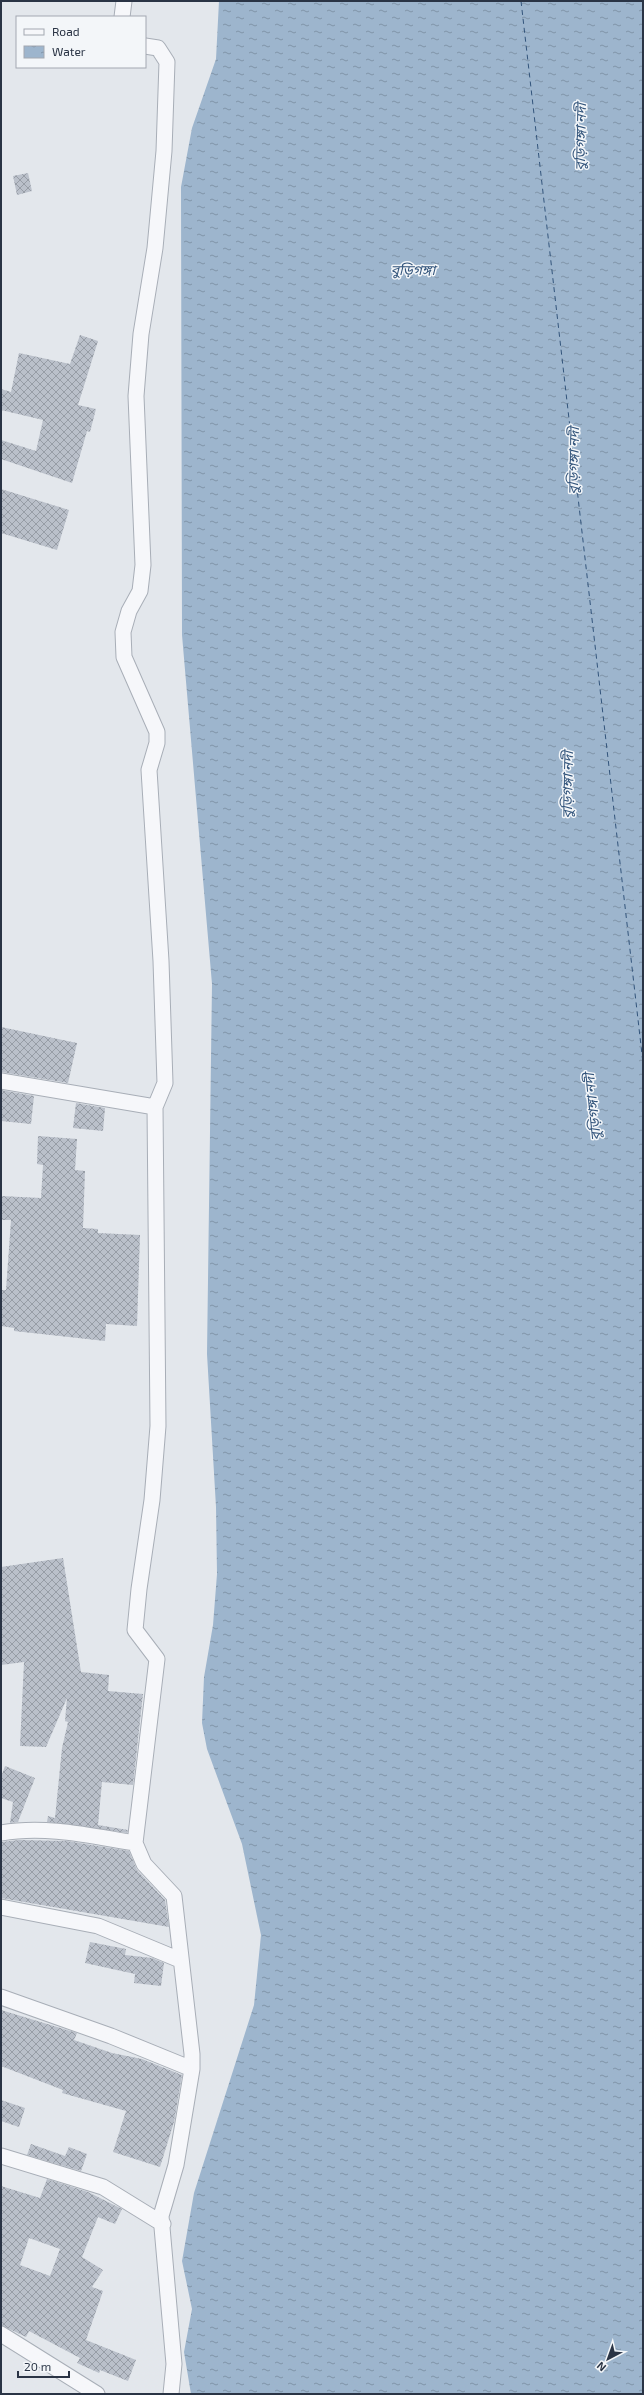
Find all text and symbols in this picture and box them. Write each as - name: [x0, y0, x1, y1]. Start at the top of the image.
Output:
- legend: [16, 16, 146, 68]
- text: Road: [52, 24, 80, 38]
- text: Water: [52, 44, 86, 58]
- water label: বুড়িগঙ্গা নদী: [571, 100, 590, 171]
- water label: বুড়িগঙ্গা: [391, 261, 438, 279]
- water label: বুড়িগঙ্গা নদী: [564, 424, 583, 495]
- water label: বুড়িগঙ্গা নদী: [558, 748, 577, 819]
- water label: বুড়িগঙ্গা নদী: [580, 1069, 605, 1141]
- north arrow: [588, 2339, 628, 2379]
- scale bar: [18, 2353, 69, 2379]
- text: 20 m: [24, 2359, 51, 2373]
- text: N: [594, 2359, 608, 2374]

